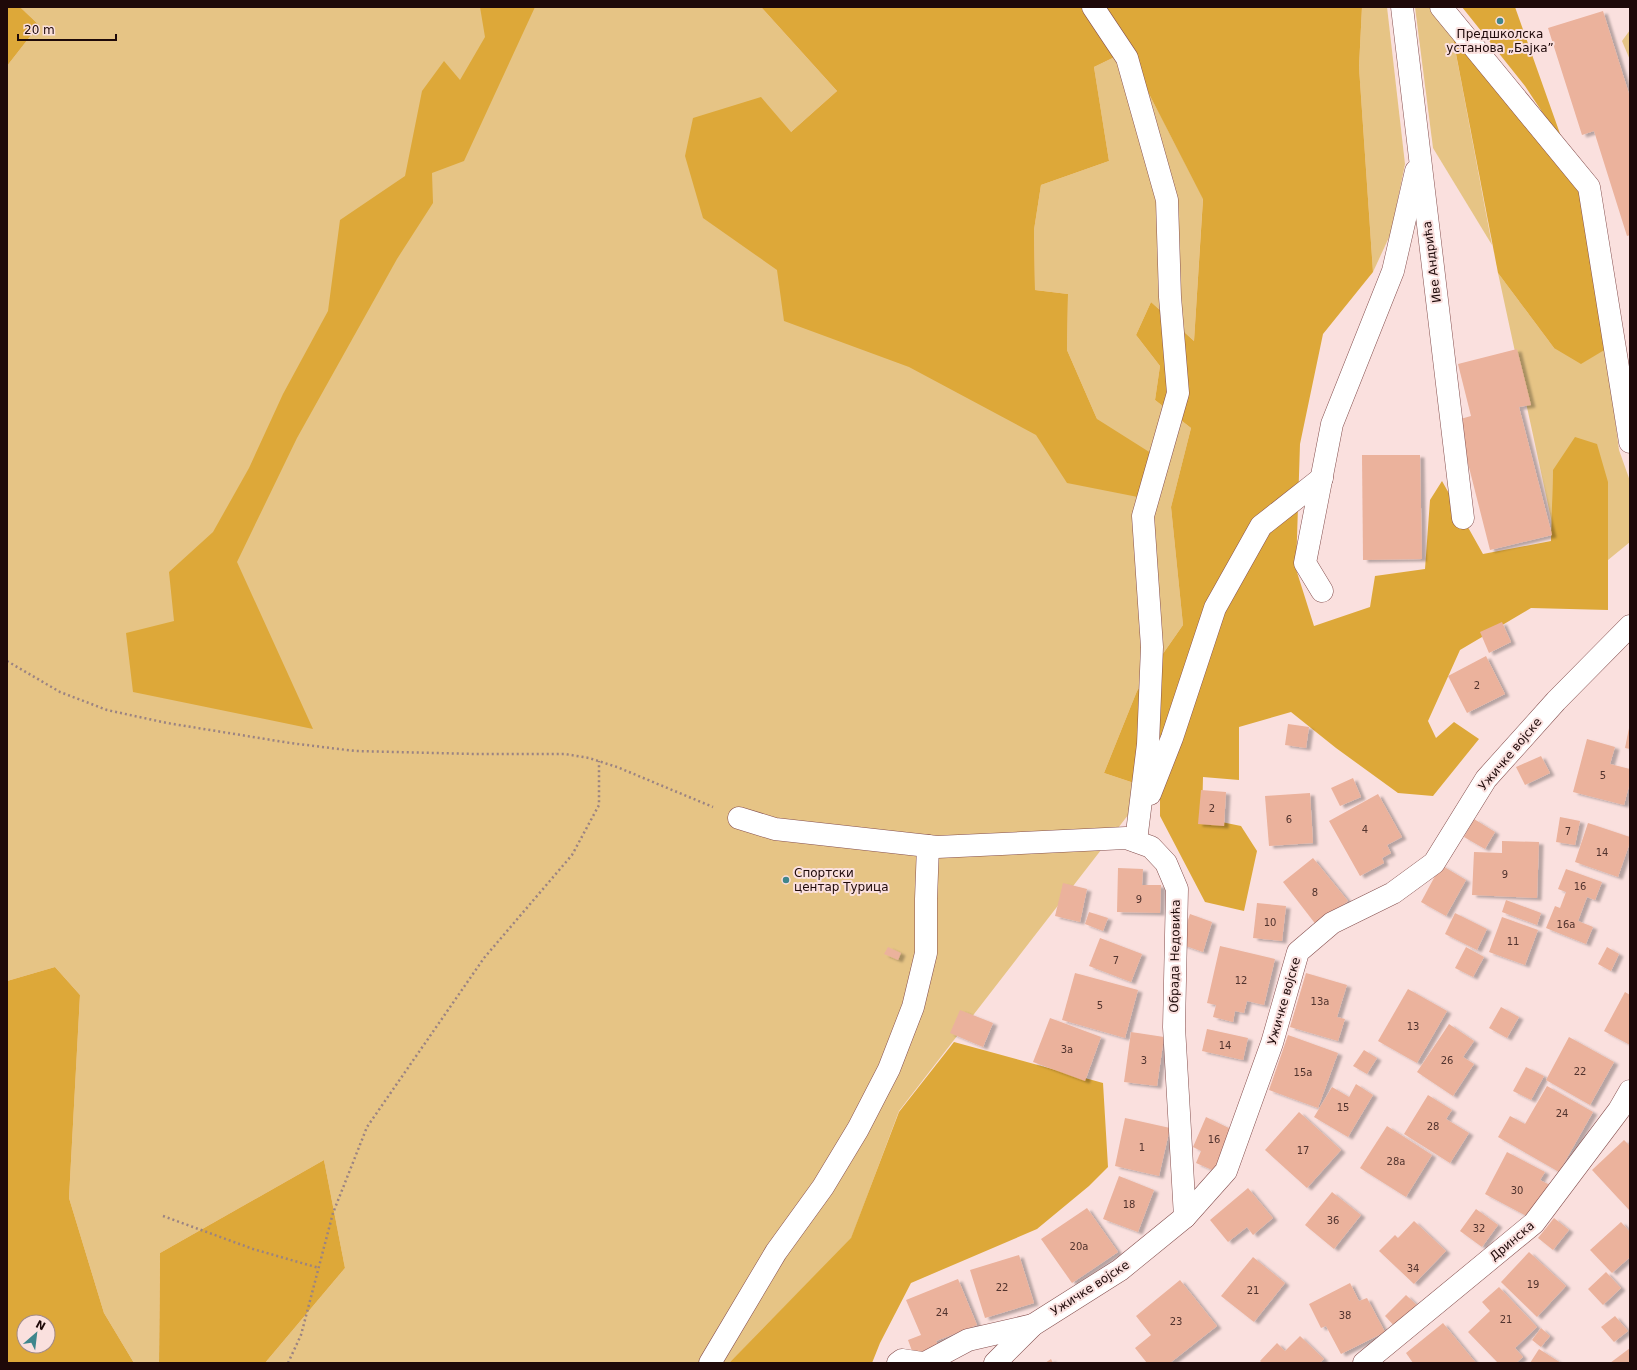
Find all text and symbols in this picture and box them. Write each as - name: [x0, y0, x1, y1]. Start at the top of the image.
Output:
- scale bar: [18, 16, 116, 42]
- marker: Предшколска установа „Бајка”: [1495, 16, 1505, 26]
- text: 20 m: [24, 23, 55, 37]
- place label: Предшколска установа „Бајка”: [1446, 27, 1554, 55]
- street label: Иве Андрића: [1420, 220, 1444, 304]
- house number: 2: [1474, 680, 1480, 691]
- street label: Ужичке војске: [1476, 715, 1544, 793]
- house number: 5: [1600, 770, 1606, 781]
- house number: 2: [1209, 803, 1215, 814]
- house number: 6: [1286, 814, 1292, 825]
- house number: 4: [1362, 824, 1368, 835]
- house number: 7: [1565, 826, 1571, 837]
- house number: 14: [1596, 847, 1608, 858]
- place label: Спортски центар Турица: [794, 866, 889, 894]
- house number: 9: [1502, 869, 1508, 880]
- marker: Спортски центар Турица: [781, 875, 791, 885]
- house number: 16: [1574, 881, 1586, 892]
- house number: 8: [1312, 887, 1318, 898]
- house number: 9: [1136, 894, 1142, 905]
- street label: Обрада Недовића: [1167, 899, 1183, 1013]
- house number: 10: [1264, 917, 1276, 928]
- house number: 16a: [1557, 919, 1575, 930]
- house number: 11: [1507, 936, 1519, 947]
- house number: 7: [1113, 955, 1119, 966]
- street label: Ужичке војске: [1265, 956, 1303, 1046]
- house number: 12: [1235, 975, 1247, 986]
- house number: 13a: [1311, 996, 1329, 1007]
- house number: 5: [1097, 1000, 1103, 1011]
- house number: 13: [1407, 1021, 1419, 1032]
- house number: 14: [1219, 1040, 1231, 1051]
- house number: 3a: [1061, 1044, 1073, 1055]
- house number: 3: [1141, 1055, 1147, 1066]
- house number: 26: [1441, 1055, 1453, 1066]
- house number: 22: [1574, 1066, 1586, 1077]
- house number: 15a: [1294, 1067, 1312, 1078]
- house number: 15: [1337, 1102, 1349, 1113]
- house number: 24: [1556, 1108, 1568, 1119]
- house number: 28: [1427, 1121, 1439, 1132]
- house number: 16: [1208, 1134, 1220, 1145]
- house number: 1: [1139, 1142, 1145, 1153]
- house number: 17: [1297, 1145, 1309, 1156]
- house number: 28a: [1387, 1156, 1405, 1167]
- house number: 30: [1511, 1185, 1523, 1196]
- house number: 18: [1123, 1199, 1135, 1210]
- house number: 36: [1327, 1215, 1339, 1226]
- street label: Дринска: [1487, 1218, 1537, 1264]
- house number: 32: [1473, 1223, 1485, 1234]
- house number: 20a: [1070, 1241, 1088, 1252]
- street label: Ужичке војске: [1048, 1258, 1132, 1318]
- house number: 34: [1407, 1263, 1419, 1274]
- house number: 19: [1527, 1279, 1539, 1290]
- house number: 22: [996, 1282, 1008, 1293]
- house number: 21: [1247, 1285, 1259, 1296]
- house number: 24: [936, 1307, 948, 1318]
- house number: 38: [1339, 1310, 1351, 1321]
- north arrow: [16, 1314, 56, 1354]
- house number: 21: [1500, 1314, 1512, 1325]
- house number: 23: [1170, 1316, 1182, 1327]
- text: N: [33, 1318, 48, 1334]

